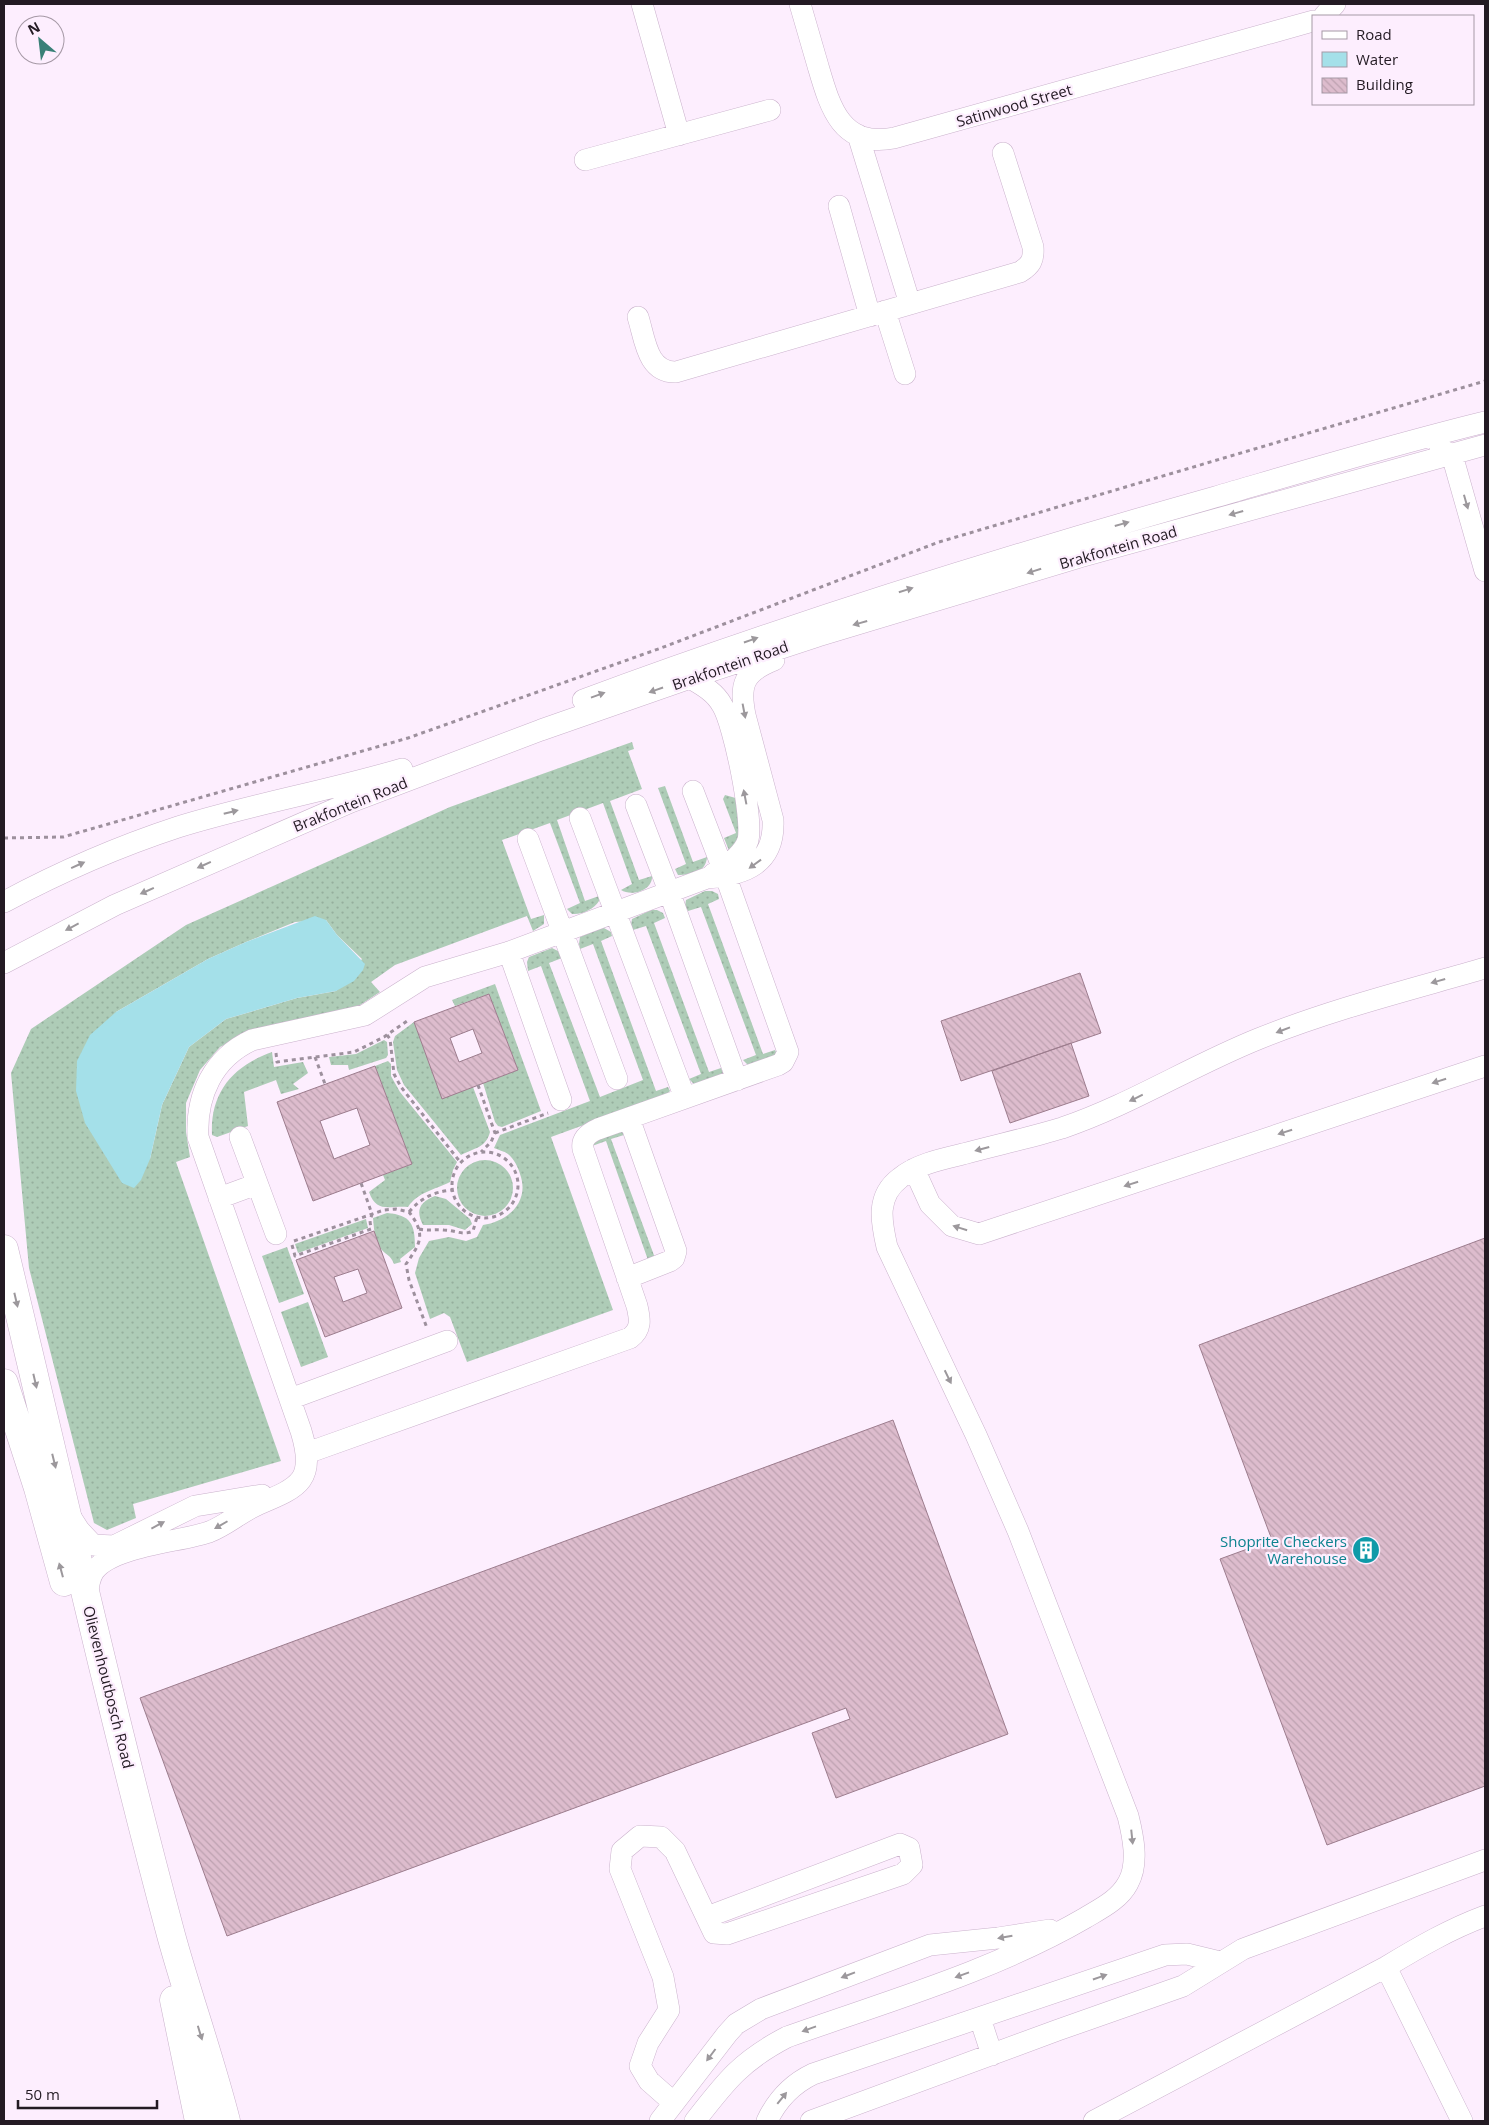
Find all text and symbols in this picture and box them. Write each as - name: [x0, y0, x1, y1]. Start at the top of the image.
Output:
- north arrow: [15, 15, 65, 65]
- legend: [1312, 15, 1474, 105]
- text: N: [24, 17, 43, 39]
- text: Road: [1356, 24, 1392, 44]
- text: Water: [1356, 49, 1398, 69]
- text: Building: [1356, 74, 1413, 94]
- street label: Satinwood Street: [954, 79, 1074, 131]
- one-way arrow: [1462, 494, 1470, 509]
- one-way arrow: [1229, 510, 1244, 518]
- one-way arrow: [1114, 519, 1129, 527]
- street label: Brakfontein Road: [1057, 521, 1179, 573]
- one-way arrow: [1026, 568, 1041, 576]
- one-way arrow: [899, 586, 914, 594]
- one-way arrow: [852, 620, 867, 628]
- street label: Brakfontein Road: [669, 636, 791, 694]
- one-way arrow: [744, 636, 759, 643]
- one-way arrow: [648, 687, 663, 694]
- one-way arrow: [591, 691, 606, 698]
- one-way arrow: [741, 704, 749, 720]
- street label: Brakfontein Road: [290, 772, 410, 836]
- one-way arrow: [740, 788, 748, 804]
- one-way arrow: [224, 808, 239, 816]
- one-way arrow: [749, 858, 762, 869]
- one-way arrow: [71, 861, 85, 869]
- one-way arrow: [197, 861, 211, 869]
- one-way arrow: [140, 887, 154, 895]
- one-way arrow: [65, 923, 78, 932]
- one-way arrow: [1431, 978, 1446, 986]
- one-way arrow: [1275, 1026, 1290, 1034]
- one-way arrow: [1431, 1077, 1446, 1085]
- one-way arrow: [1129, 1094, 1143, 1102]
- one-way arrow: [1277, 1128, 1292, 1136]
- one-way arrow: [974, 1145, 989, 1153]
- one-way arrow: [1123, 1180, 1138, 1188]
- one-way arrow: [952, 1224, 967, 1231]
- one-way arrow: [12, 1293, 20, 1308]
- one-way arrow: [944, 1370, 952, 1384]
- one-way arrow: [31, 1374, 39, 1389]
- one-way arrow: [50, 1453, 58, 1468]
- one-way arrow: [152, 1521, 165, 1530]
- one-way arrow: [214, 1521, 227, 1530]
- place label: Shoprite Checkers Warehouse: [1220, 1531, 1347, 1568]
- building icon: Shoprite Checkers Warehouse: [1351, 1535, 1381, 1565]
- one-way arrow: [57, 1563, 65, 1578]
- street label: Olievenhoutbosch Road: [79, 1604, 139, 1770]
- one-way arrow: [1128, 1829, 1136, 1845]
- one-way arrow: [996, 1934, 1012, 1942]
- one-way arrow: [840, 1971, 855, 1979]
- one-way arrow: [954, 1971, 969, 1979]
- one-way arrow: [1093, 1973, 1108, 1981]
- one-way arrow: [197, 2026, 205, 2041]
- one-way arrow: [801, 2026, 816, 2033]
- one-way arrow: [706, 2048, 716, 2061]
- scale bar: [18, 2078, 156, 2110]
- text: 50 m: [25, 2084, 60, 2104]
- one-way arrow: [777, 2091, 788, 2104]

